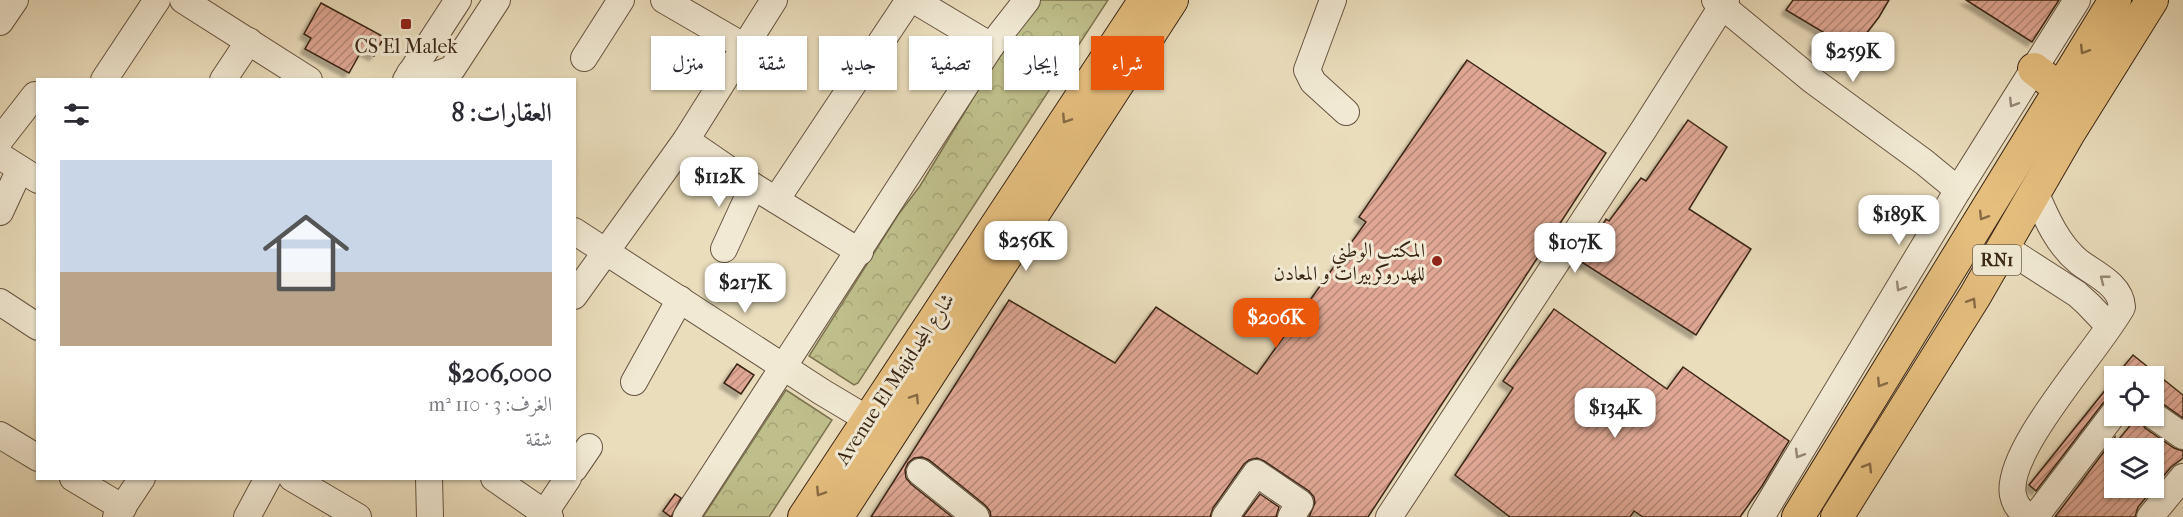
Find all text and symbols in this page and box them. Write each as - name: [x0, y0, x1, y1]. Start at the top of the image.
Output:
- marker: CS El Malek: [399, 17, 413, 31]
- pin: $259K: [1811, 32, 1895, 83]
- place label: CS El Malek: [354, 35, 458, 58]
- chip: منزل: [651, 36, 725, 90]
- chip: شقة: [737, 36, 807, 90]
- chip: جديد: [819, 36, 897, 90]
- chip: تصفية: [909, 36, 992, 90]
- chip: إيجار: [1004, 36, 1079, 90]
- chip: شراء: [1091, 36, 1164, 90]
- text: $259K: [1826, 40, 1880, 63]
- one-way arrow: [2079, 44, 2091, 54]
- text: العقارات: 8: [451, 97, 552, 128]
- one-way arrow: [2008, 97, 2020, 107]
- icon: filters: [60, 98, 93, 131]
- one-way arrow: [1062, 112, 1073, 123]
- pin: $112K: [677, 157, 761, 208]
- text: $112K: [694, 165, 744, 188]
- pin: $189K: [1857, 195, 1941, 246]
- icon: home: [252, 199, 360, 307]
- text: $189K: [1872, 203, 1926, 226]
- one-way arrow: [1979, 210, 1990, 221]
- pin: $256K: [984, 221, 1068, 272]
- pin: $107K: [1533, 223, 1617, 274]
- text: $256K: [998, 229, 1054, 252]
- text: $107K: [1548, 231, 1602, 254]
- place label: المكتب الوطني للهدروكربيرات و المعادن: [1274, 239, 1425, 286]
- road number: RN1: [1973, 245, 2021, 275]
- marker: المكتب الوطني للهدروكربيرات و المعادن: [1430, 254, 1444, 268]
- pin: $217K: [703, 263, 787, 314]
- text: $217K: [719, 271, 771, 294]
- one-way arrow: [2099, 276, 2110, 287]
- one-way arrow: [1895, 281, 1907, 291]
- street label: Avenue El Majdشارع المجد: [830, 289, 964, 473]
- pin: $206K: [1234, 298, 1318, 349]
- one-way arrow: [1964, 298, 1976, 308]
- text: $206K: [1247, 306, 1305, 329]
- text: $206,000: [447, 358, 552, 389]
- map controls: [2104, 366, 2164, 498]
- button: locate: [2104, 366, 2164, 426]
- one-way arrow: [1876, 377, 1888, 387]
- pin: $134K: [1573, 388, 1657, 439]
- text: الغرف: 3 · 110 m²: [429, 393, 552, 416]
- one-way arrow: [908, 394, 920, 404]
- text: $134K: [1589, 396, 1641, 419]
- text: شقة: [526, 428, 552, 451]
- button: layers: [2104, 438, 2164, 498]
- one-way arrow: [1795, 448, 1806, 458]
- one-way arrow: [1861, 463, 1873, 473]
- one-way arrow: [816, 486, 828, 496]

